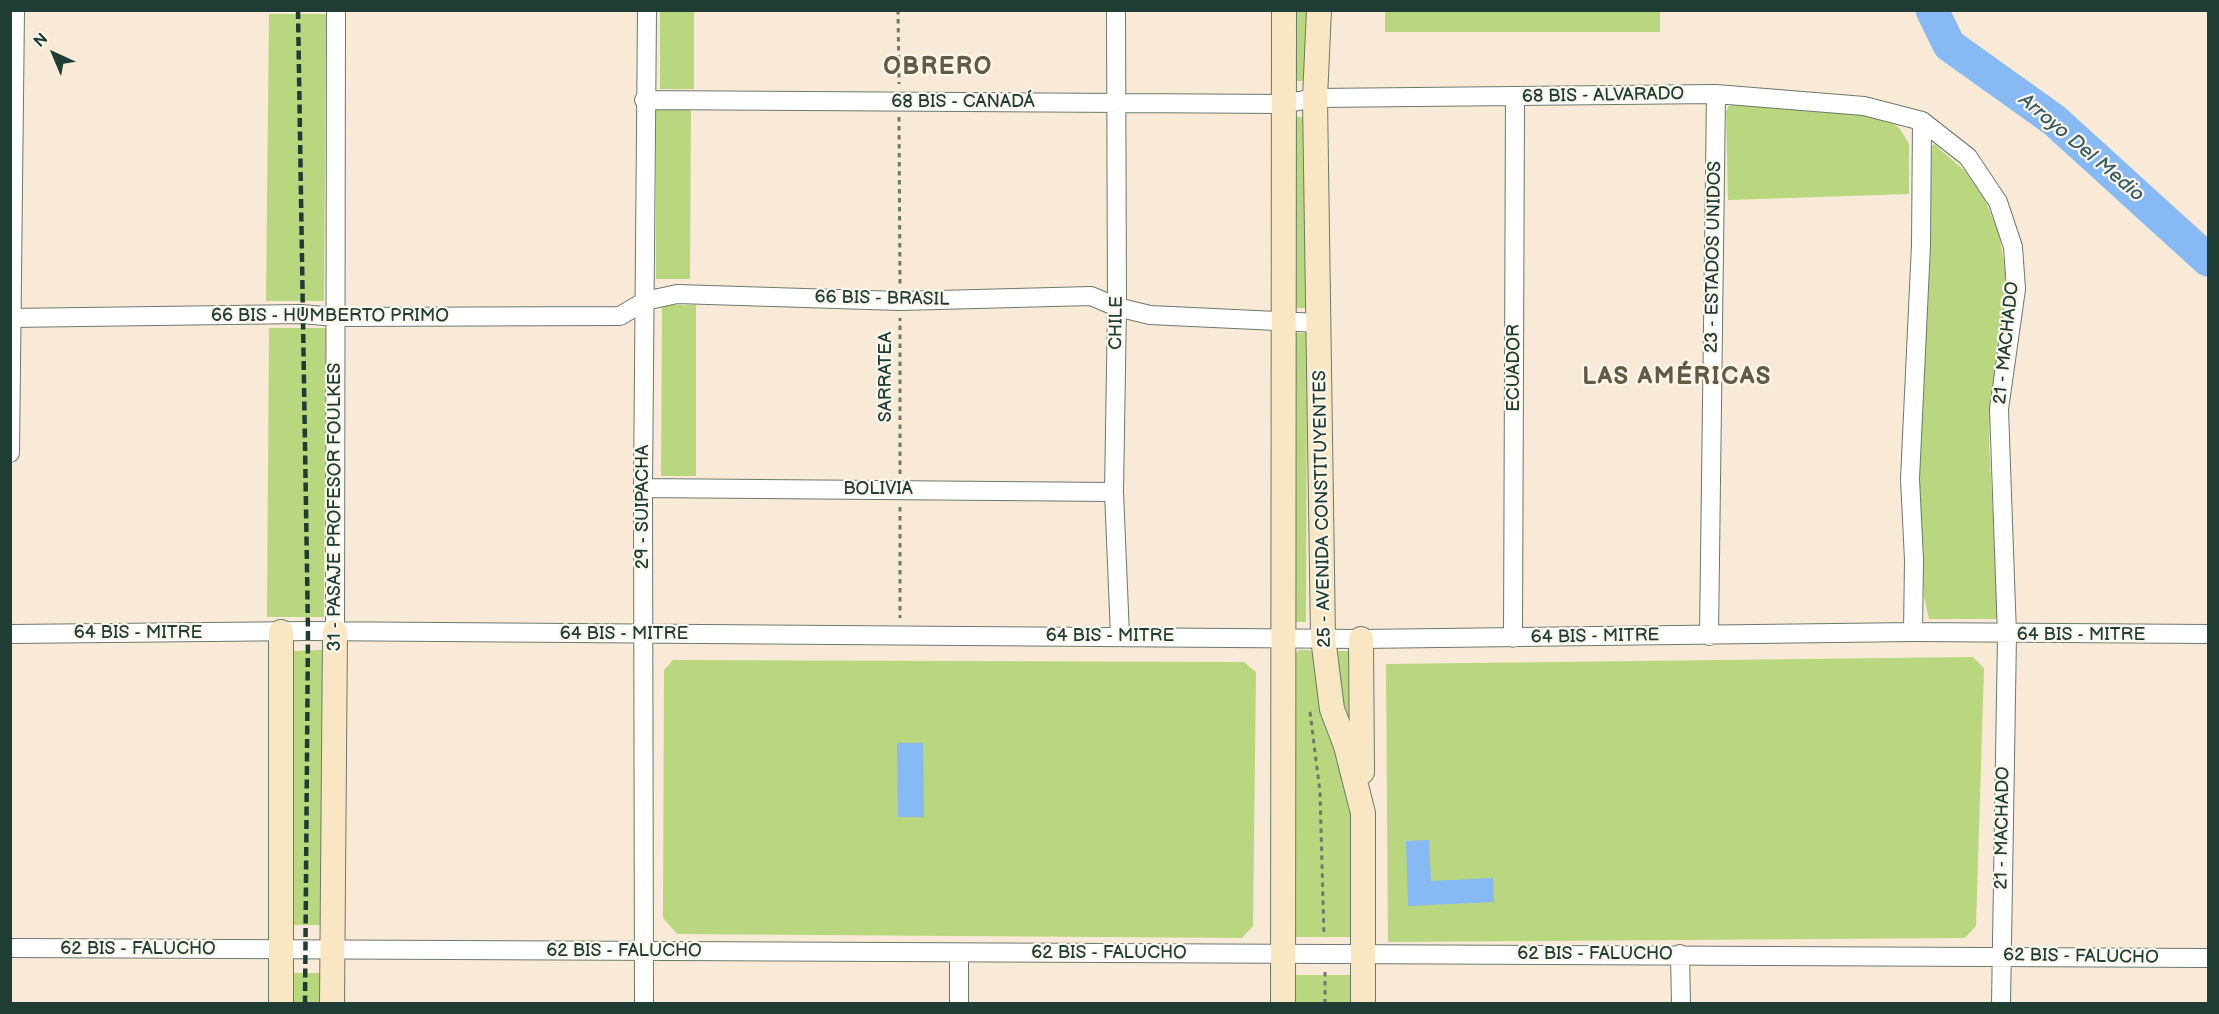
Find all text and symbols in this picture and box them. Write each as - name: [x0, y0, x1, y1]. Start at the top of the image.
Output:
- north arrow: [24, 24, 84, 84]
- text: N: [30, 30, 52, 52]
- district label: OBRERO: [883, 54, 993, 82]
- street label: 68 BIS - ALVARADO: [1522, 84, 1684, 108]
- water label: Arroyo Del Medio: [2014, 89, 2148, 207]
- street label: 68 BIS - CANADÁ: [891, 91, 1035, 113]
- street label: 23 - ESTADOS UNIDOS: [1702, 161, 1726, 353]
- street label: 21 - MACHADO: [1990, 281, 2024, 405]
- street label: 66 BIS - BRASIL: [814, 287, 950, 311]
- street label: CHILE: [1106, 296, 1128, 350]
- street label: 66 BIS - HUMBERTO PRIMO: [211, 305, 449, 327]
- street label: ECUADOR: [1503, 324, 1525, 412]
- street label: SARRATEA: [875, 332, 897, 422]
- street label: 31 - PASAJE PROFESOR FOULKES: [324, 363, 346, 651]
- district label: LAS AMÉRICAS: [1582, 364, 1772, 392]
- street label: 25 - AVENIDA CONSTITUYENTES: [1310, 370, 1336, 648]
- street label: 29 - SUIPACHA: [632, 445, 654, 569]
- street label: BOLIVIA: [843, 478, 913, 500]
- street label: 64 BIS - MITRE: [74, 622, 202, 644]
- street label: 64 BIS - MITRE: [560, 623, 688, 645]
- street label: 64 BIS - MITRE: [2017, 624, 2145, 646]
- street label: 64 BIS - MITRE: [1046, 625, 1174, 647]
- street label: 64 BIS - MITRE: [1531, 625, 1659, 649]
- street label: 21 - MACHADO: [1991, 766, 2015, 890]
- street label: 62 BIS - FALUCHO: [60, 938, 216, 960]
- street label: 62 BIS - FALUCHO: [546, 940, 702, 962]
- street label: 62 BIS - FALUCHO: [1031, 942, 1187, 964]
- street label: 62 BIS - FALUCHO: [1517, 943, 1673, 965]
- street label: 62 BIS - FALUCHO: [2003, 945, 2159, 969]

